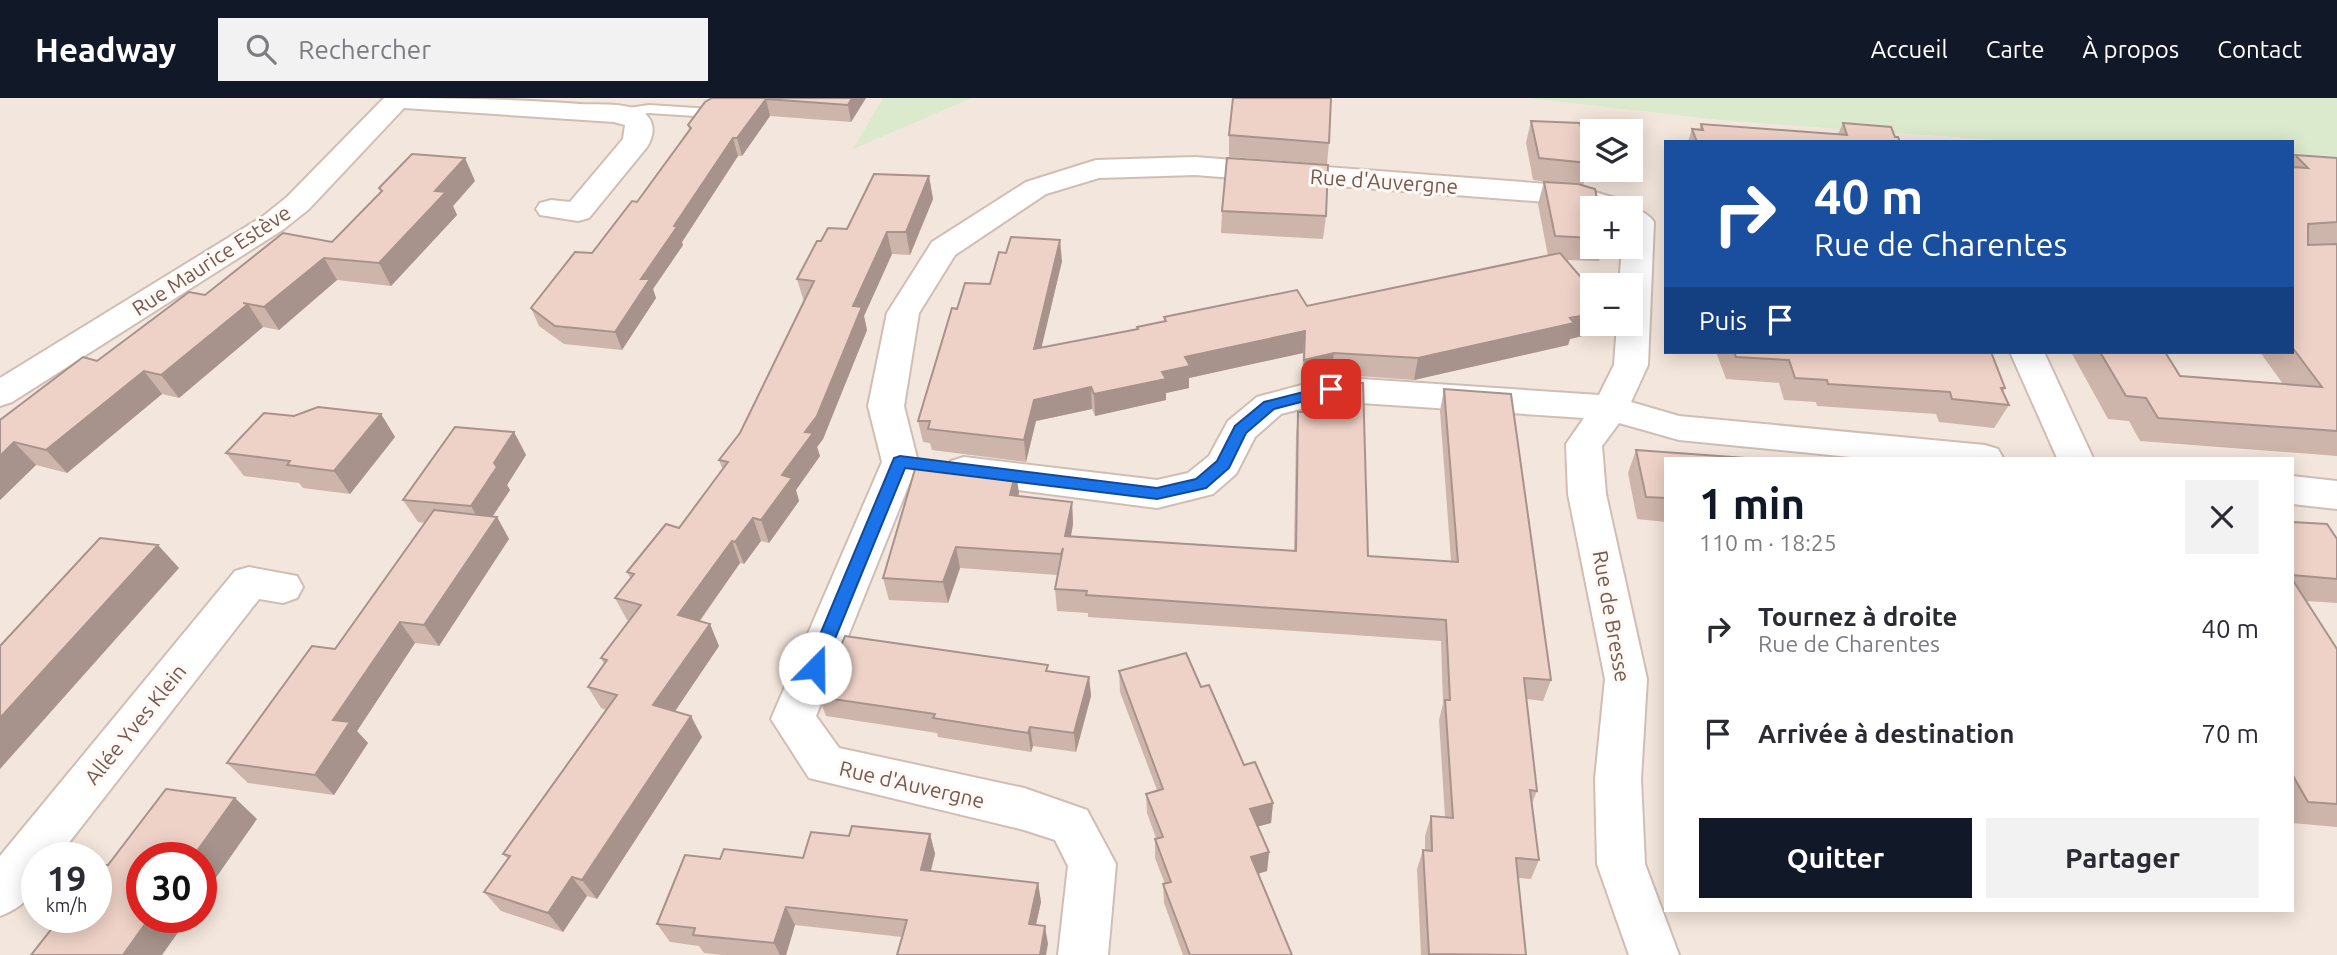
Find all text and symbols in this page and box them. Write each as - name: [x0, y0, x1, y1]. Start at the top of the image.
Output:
- search box: [218, 18, 708, 81]
- icon: search: [242, 30, 280, 68]
- text: Headway: [35, 31, 176, 68]
- text: Rechercher: [298, 35, 431, 64]
- text: Accueil: [1871, 36, 1948, 63]
- text: Carte: [1986, 36, 2045, 63]
- text: À propos: [2083, 36, 2179, 63]
- text: Contact: [2217, 36, 2302, 63]
- map controls: [1580, 119, 1643, 336]
- button: layers: [1580, 119, 1643, 182]
- street label: Rue d'Auvergne: [1309, 164, 1459, 198]
- icon: right: [1699, 168, 1790, 259]
- text: 40 m: [1814, 168, 1923, 223]
- button: +: [1580, 196, 1643, 259]
- street label: Rue Maurice Estève: [127, 200, 295, 320]
- text: Rue de Charentes: [1814, 226, 2067, 262]
- button: −: [1580, 273, 1643, 336]
- icon: arrive: [1761, 301, 1799, 339]
- text: Puis: [1699, 306, 1747, 335]
- pin: [1301, 359, 1361, 419]
- icon: arrive: [1312, 370, 1350, 408]
- text: 1 min: [1699, 480, 1805, 527]
- button: close: [2185, 480, 2259, 554]
- text: 110 m · 18:25: [1699, 530, 1837, 555]
- street label: Rue de Bresse: [1589, 548, 1635, 684]
- text: Tournez à droite: [1758, 602, 1957, 631]
- icon: right: [1699, 610, 1737, 648]
- text: 40 m: [2201, 614, 2259, 643]
- position arrow: [778, 631, 852, 705]
- text: Rue de Charentes: [1758, 631, 1940, 656]
- street label: Allée Yves Klein: [79, 659, 191, 789]
- icon: arrive: [1699, 715, 1737, 753]
- text: Arrivée à destination: [1758, 719, 2014, 748]
- text: 70 m: [2201, 719, 2259, 748]
- street label: Rue d'Auvergne: [837, 756, 987, 812]
- button: Quitter: [1699, 818, 1972, 898]
- button: Partager: [1986, 818, 2259, 898]
- speed limit sign: 30: [126, 842, 217, 933]
- text: 19: [47, 858, 86, 898]
- text: km/h: [46, 895, 87, 915]

